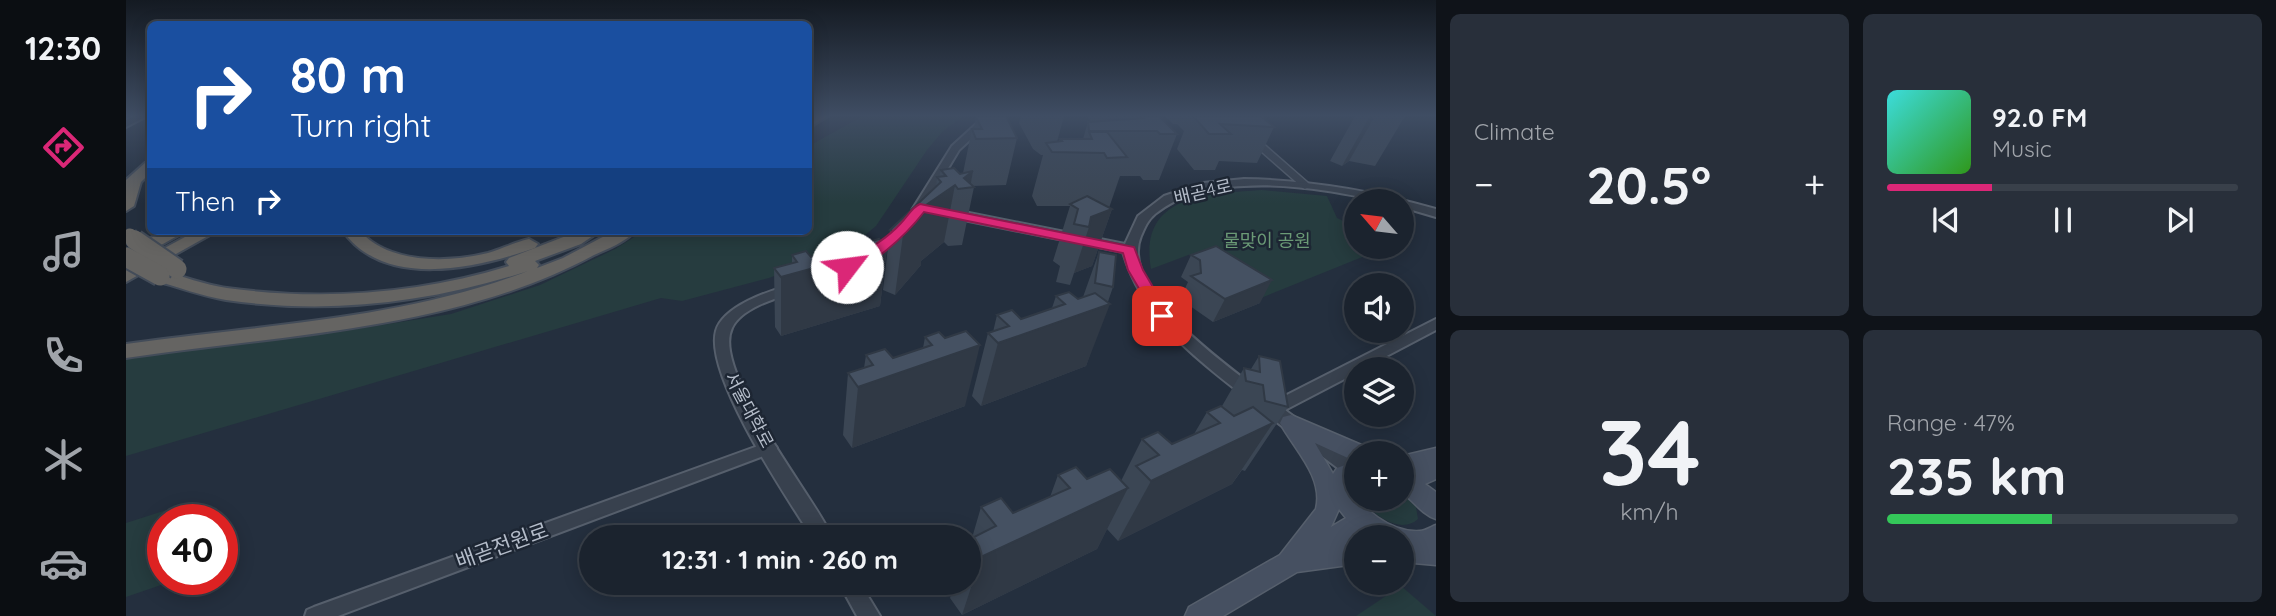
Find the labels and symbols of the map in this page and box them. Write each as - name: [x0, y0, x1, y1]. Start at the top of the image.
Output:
- street label: 배곧4로: [1171, 174, 1234, 209]
- north arrow: [1344, 189, 1414, 259]
- park label: 물맞이 공원: [1223, 229, 1311, 252]
- position arrow: [810, 230, 884, 304]
- pin: [1132, 286, 1192, 346]
- street label: 서울대학로: [720, 368, 779, 452]
- speed limit sign: 40: [147, 504, 238, 595]
- street label: 배곧전원로: [452, 516, 551, 574]

